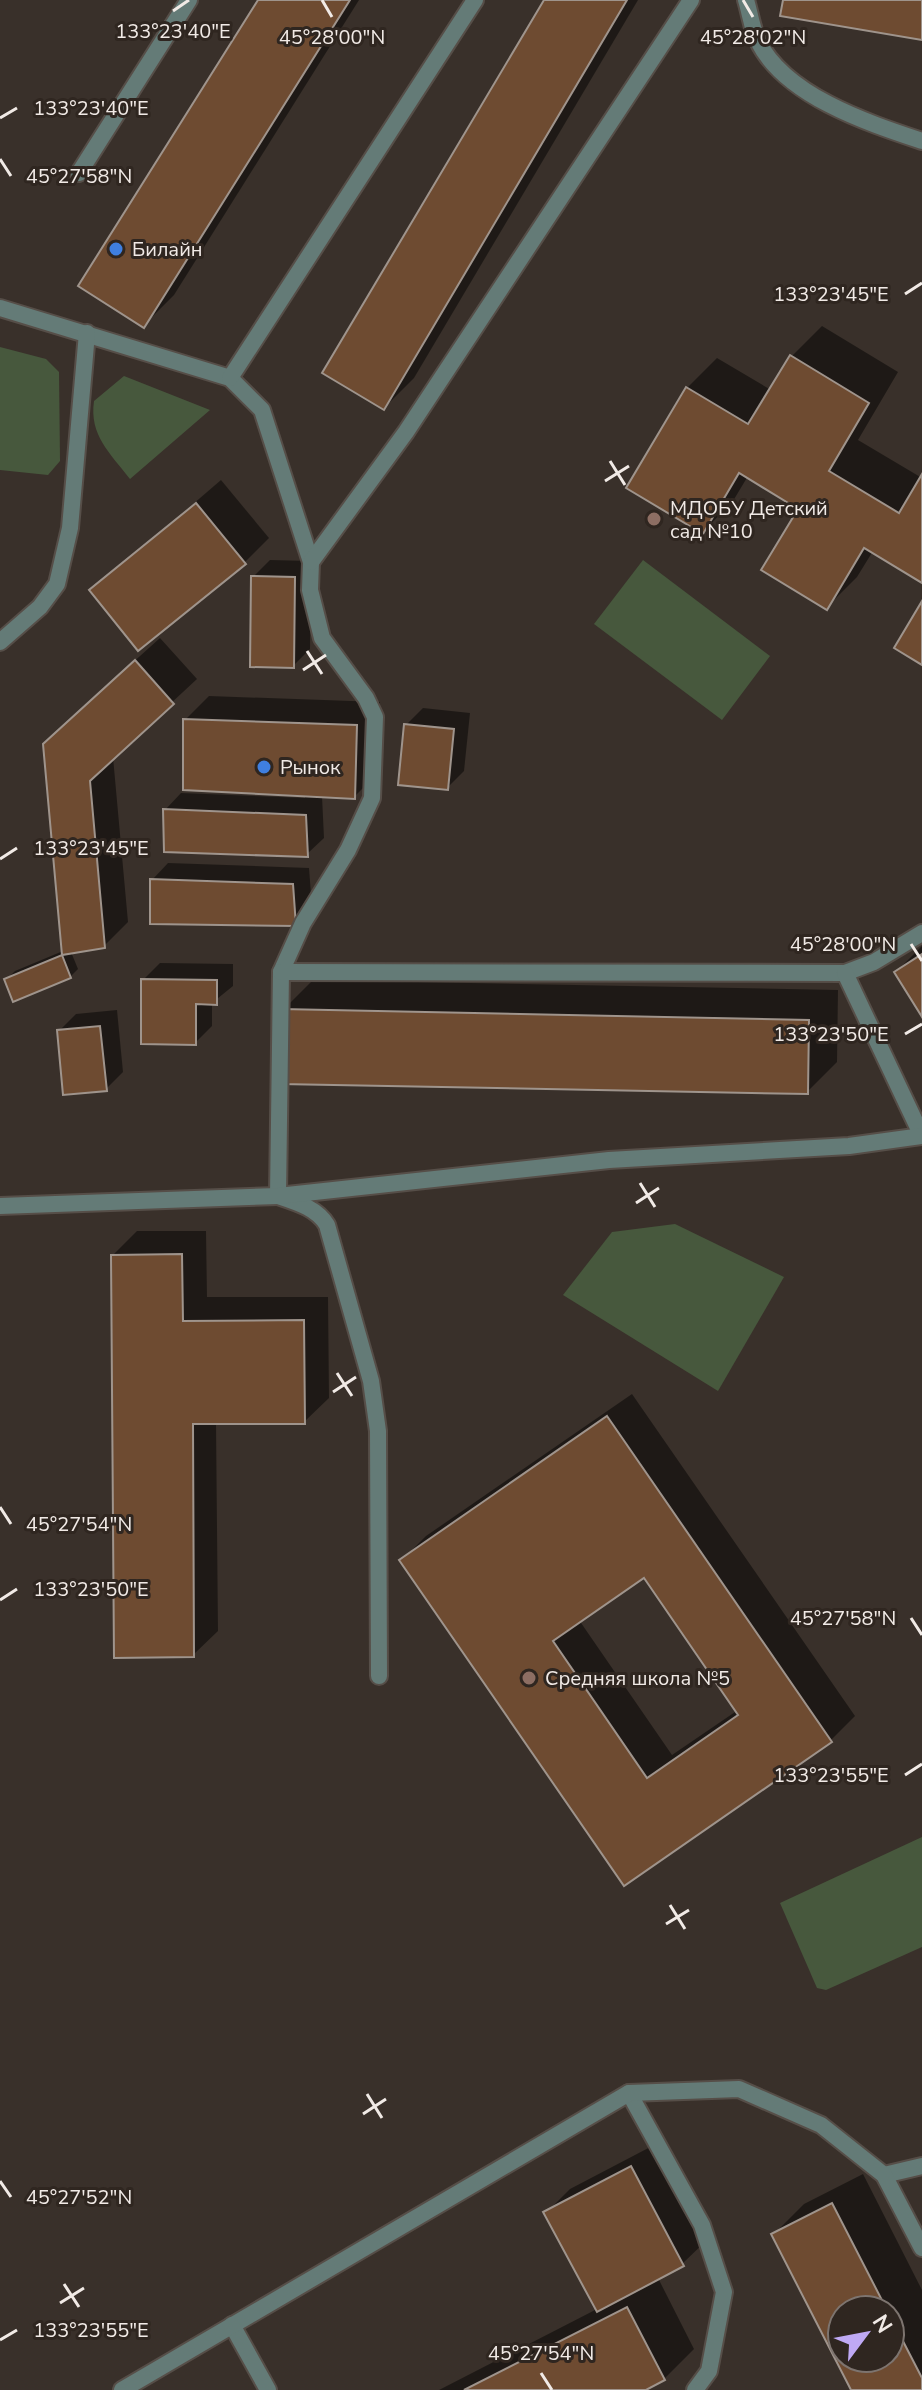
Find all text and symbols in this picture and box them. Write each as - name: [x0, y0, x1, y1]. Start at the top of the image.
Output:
- text: 133°23'40"E: [115, 18, 231, 45]
- text: 45°28'00"N: [279, 24, 385, 51]
- text: 45°28'02"N: [700, 24, 806, 51]
- text: 133°23'40"E: [33, 95, 149, 122]
- text: 45°27'58"N: [26, 163, 132, 190]
- place label: Билайн: [132, 236, 203, 263]
- marker: Билайн: [107, 240, 125, 258]
- text: 133°23'45"E: [773, 281, 889, 308]
- place label: МДОБУ Детский сад №10: [670, 495, 828, 545]
- marker: МДОБУ Детский сад №10: [645, 510, 663, 528]
- place label: Рынок: [280, 754, 341, 781]
- marker: Рынок: [255, 758, 273, 776]
- text: 133°23'45"E: [33, 835, 149, 862]
- text: 45°28'00"N: [790, 931, 896, 958]
- text: 133°23'50"E: [773, 1021, 889, 1048]
- text: 45°27'54"N: [26, 1511, 132, 1538]
- text: 133°23'50"E: [33, 1576, 149, 1603]
- text: 45°27'58"N: [790, 1605, 896, 1632]
- place label: Средняя школа №5: [545, 1665, 730, 1692]
- marker: Средняя школа №5: [520, 1669, 538, 1687]
- text: 133°23'55"E: [773, 1762, 889, 1789]
- text: 45°27'52"N: [26, 2184, 132, 2211]
- north arrow: [826, 2294, 906, 2374]
- text: N: [865, 2309, 899, 2339]
- text: 133°23'55"E: [33, 2317, 149, 2344]
- text: 45°27'54"N: [488, 2340, 594, 2367]

